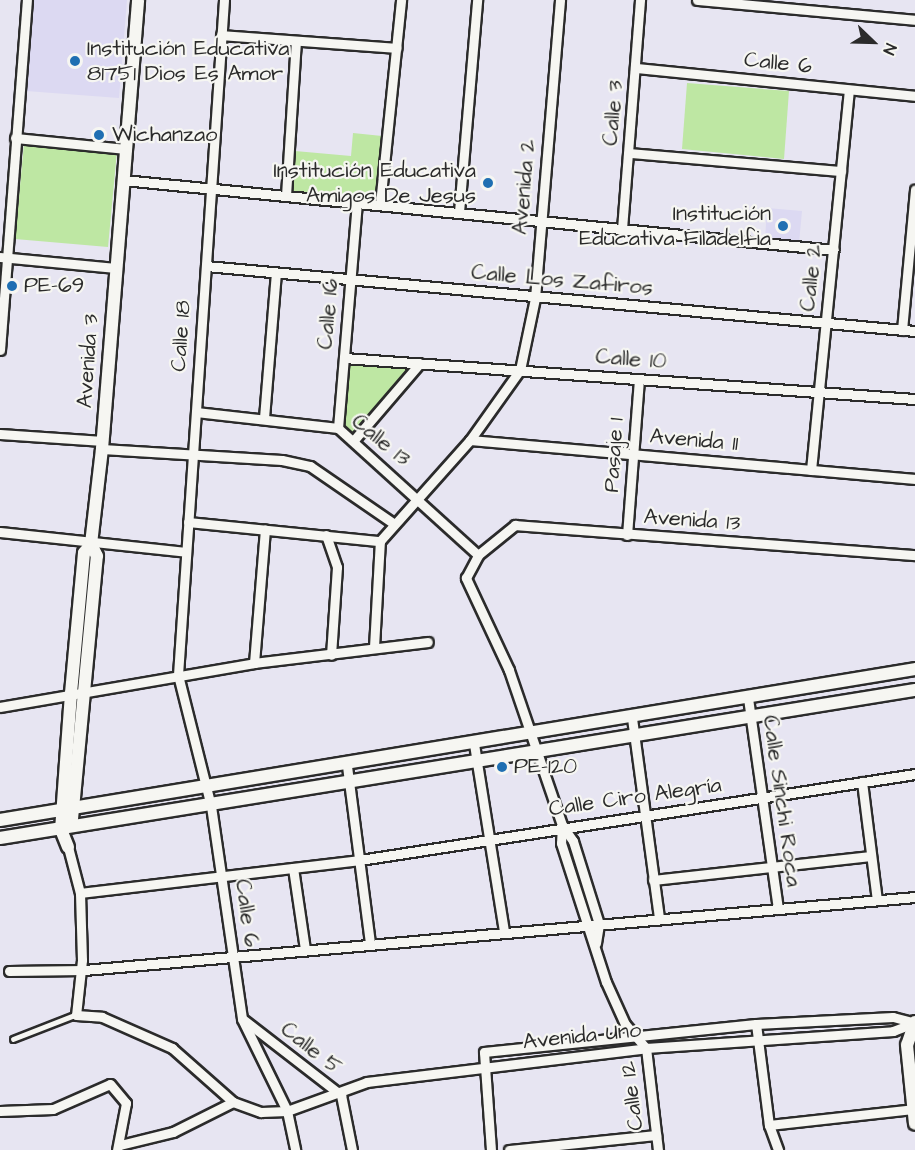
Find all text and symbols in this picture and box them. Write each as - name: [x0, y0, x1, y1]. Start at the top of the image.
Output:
- north arrow: [843, 12, 903, 72]
- place label: Institución Educativa 81751 Dios Es Amor: [87, 35, 290, 86]
- text: N: [877, 40, 902, 58]
- street label: Calle 6: [743, 46, 813, 80]
- marker: Institución Educativa 81751 Dios Es Amor: [68, 54, 82, 68]
- street label: Calle 3: [597, 79, 629, 147]
- place label: Wichanzao: [112, 122, 217, 148]
- marker: Wichanzao: [90, 126, 108, 144]
- street label: Avenida 2: [507, 138, 541, 236]
- place label: Institución Educativa Amigos De Jesus: [273, 157, 476, 208]
- marker: Institución Educativa Amigos De Jesus: [481, 176, 495, 190]
- place label: Institución Educativa Filadelfia: [579, 200, 771, 252]
- marker: Institución Educativa Filadelfia: [776, 219, 790, 233]
- street label: Calle 2: [794, 243, 828, 313]
- street label: Calle Los Zafiros: [470, 259, 654, 301]
- place label: PE-69: [24, 273, 84, 299]
- street label: Calle 16: [312, 277, 344, 351]
- marker: PE-69: [5, 279, 19, 293]
- street label: Calle 18: [165, 299, 197, 373]
- street label: Avenida 3: [72, 313, 104, 409]
- street label: Calle 10: [595, 343, 667, 375]
- street label: Calle 13: [346, 408, 416, 472]
- street label: Pasaje 1: [598, 417, 630, 493]
- street label: Avenida 11: [649, 423, 739, 457]
- street label: Avenida 13: [643, 503, 741, 537]
- street label: Calle Sinchi Roca: [757, 714, 807, 888]
- place label: PE-120: [514, 754, 577, 780]
- marker: PE-120: [495, 760, 509, 774]
- street label: Calle Ciro Alegría: [547, 772, 723, 822]
- street label: Calle 6: [229, 877, 265, 949]
- street label: Calle 5: [275, 1016, 347, 1080]
- street label: Avenida Uno: [522, 1017, 642, 1055]
- street label: Calle 12: [615, 1060, 649, 1132]

